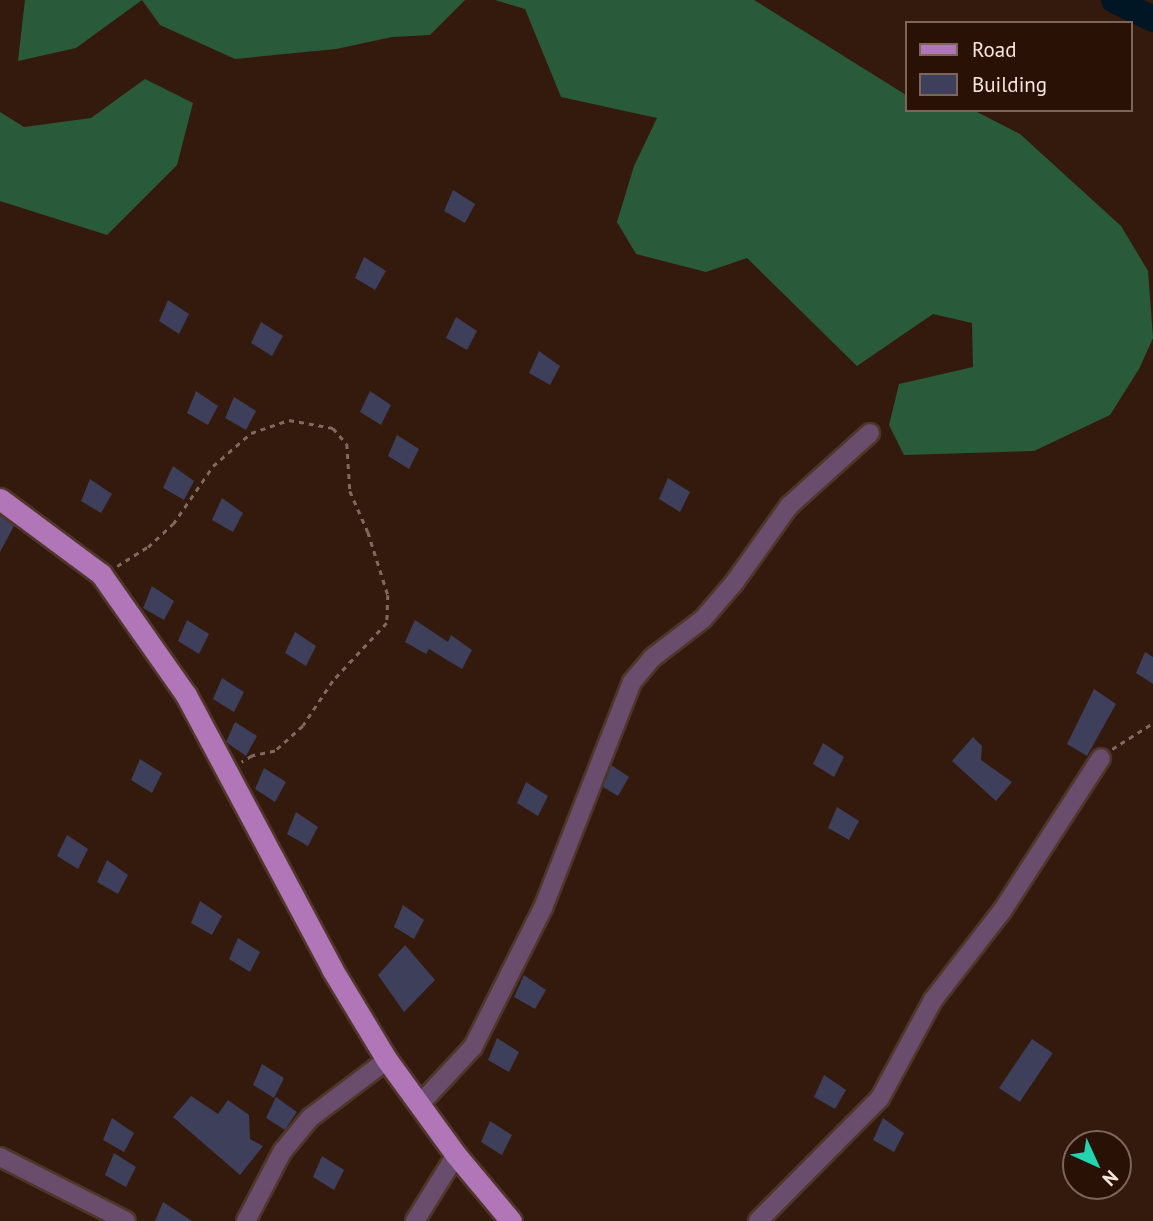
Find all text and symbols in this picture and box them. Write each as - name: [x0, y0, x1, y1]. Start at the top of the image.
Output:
- legend: [904, 21, 1132, 112]
- text: Road: [972, 36, 1016, 63]
- text: Building: [972, 71, 1047, 98]
- north arrow: [1062, 1130, 1132, 1200]
- text: N: [1098, 1166, 1123, 1191]

